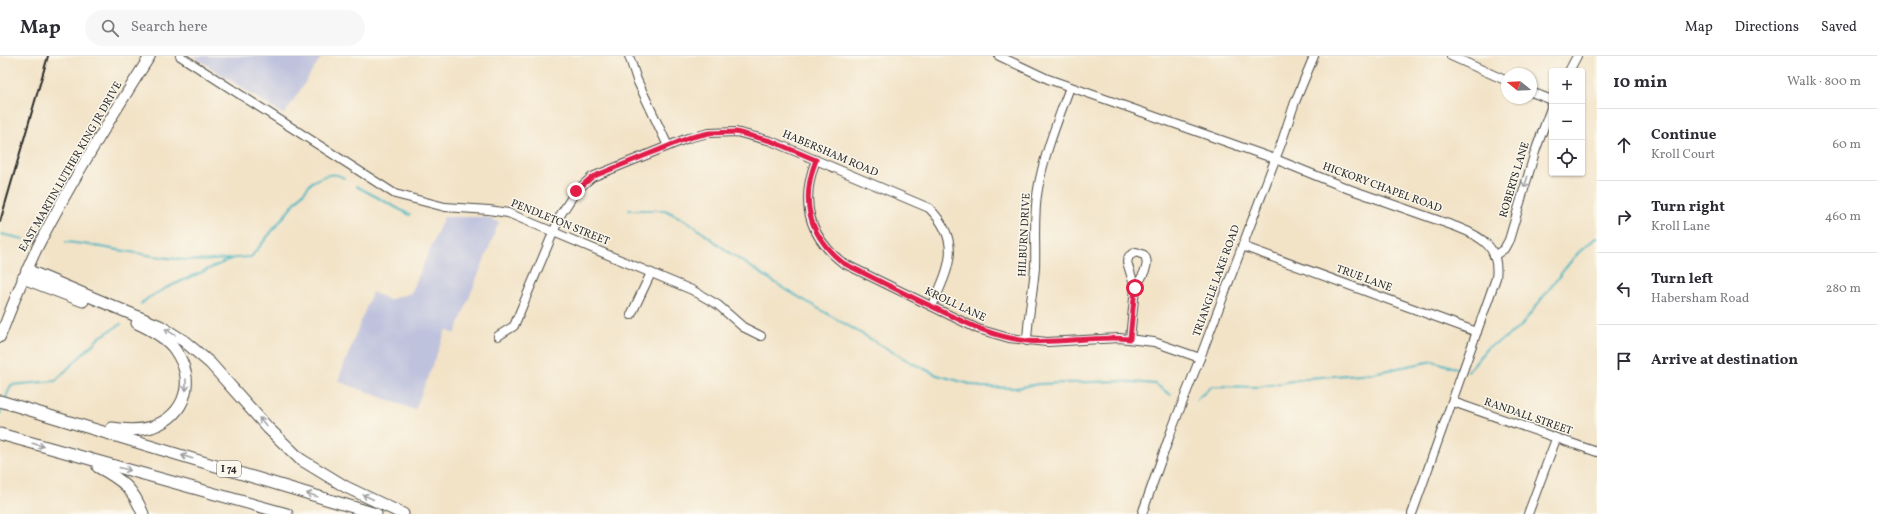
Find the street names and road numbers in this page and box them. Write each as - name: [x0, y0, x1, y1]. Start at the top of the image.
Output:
- street label: EAST MARTIN LUTHER KING JR DRIVE: [16, 79, 126, 255]
- street label: HABERSHAM ROAD: [780, 127, 880, 181]
- street label: ROBERTS LANE: [1496, 140, 1534, 220]
- street label: HICKORY CHAPEL ROAD: [1320, 159, 1444, 217]
- street label: HILBURN DRIVE: [1015, 192, 1035, 277]
- street label: PENDLETON STREET: [508, 196, 612, 250]
- street label: TRIANGLE LAKE ROAD: [1190, 223, 1244, 339]
- street label: TRUE LANE: [1334, 262, 1394, 296]
- street label: KROLL LANE: [922, 284, 989, 326]
- street label: RANDALL STREET: [1482, 395, 1575, 439]
- road number: I 74: [217, 461, 241, 477]

